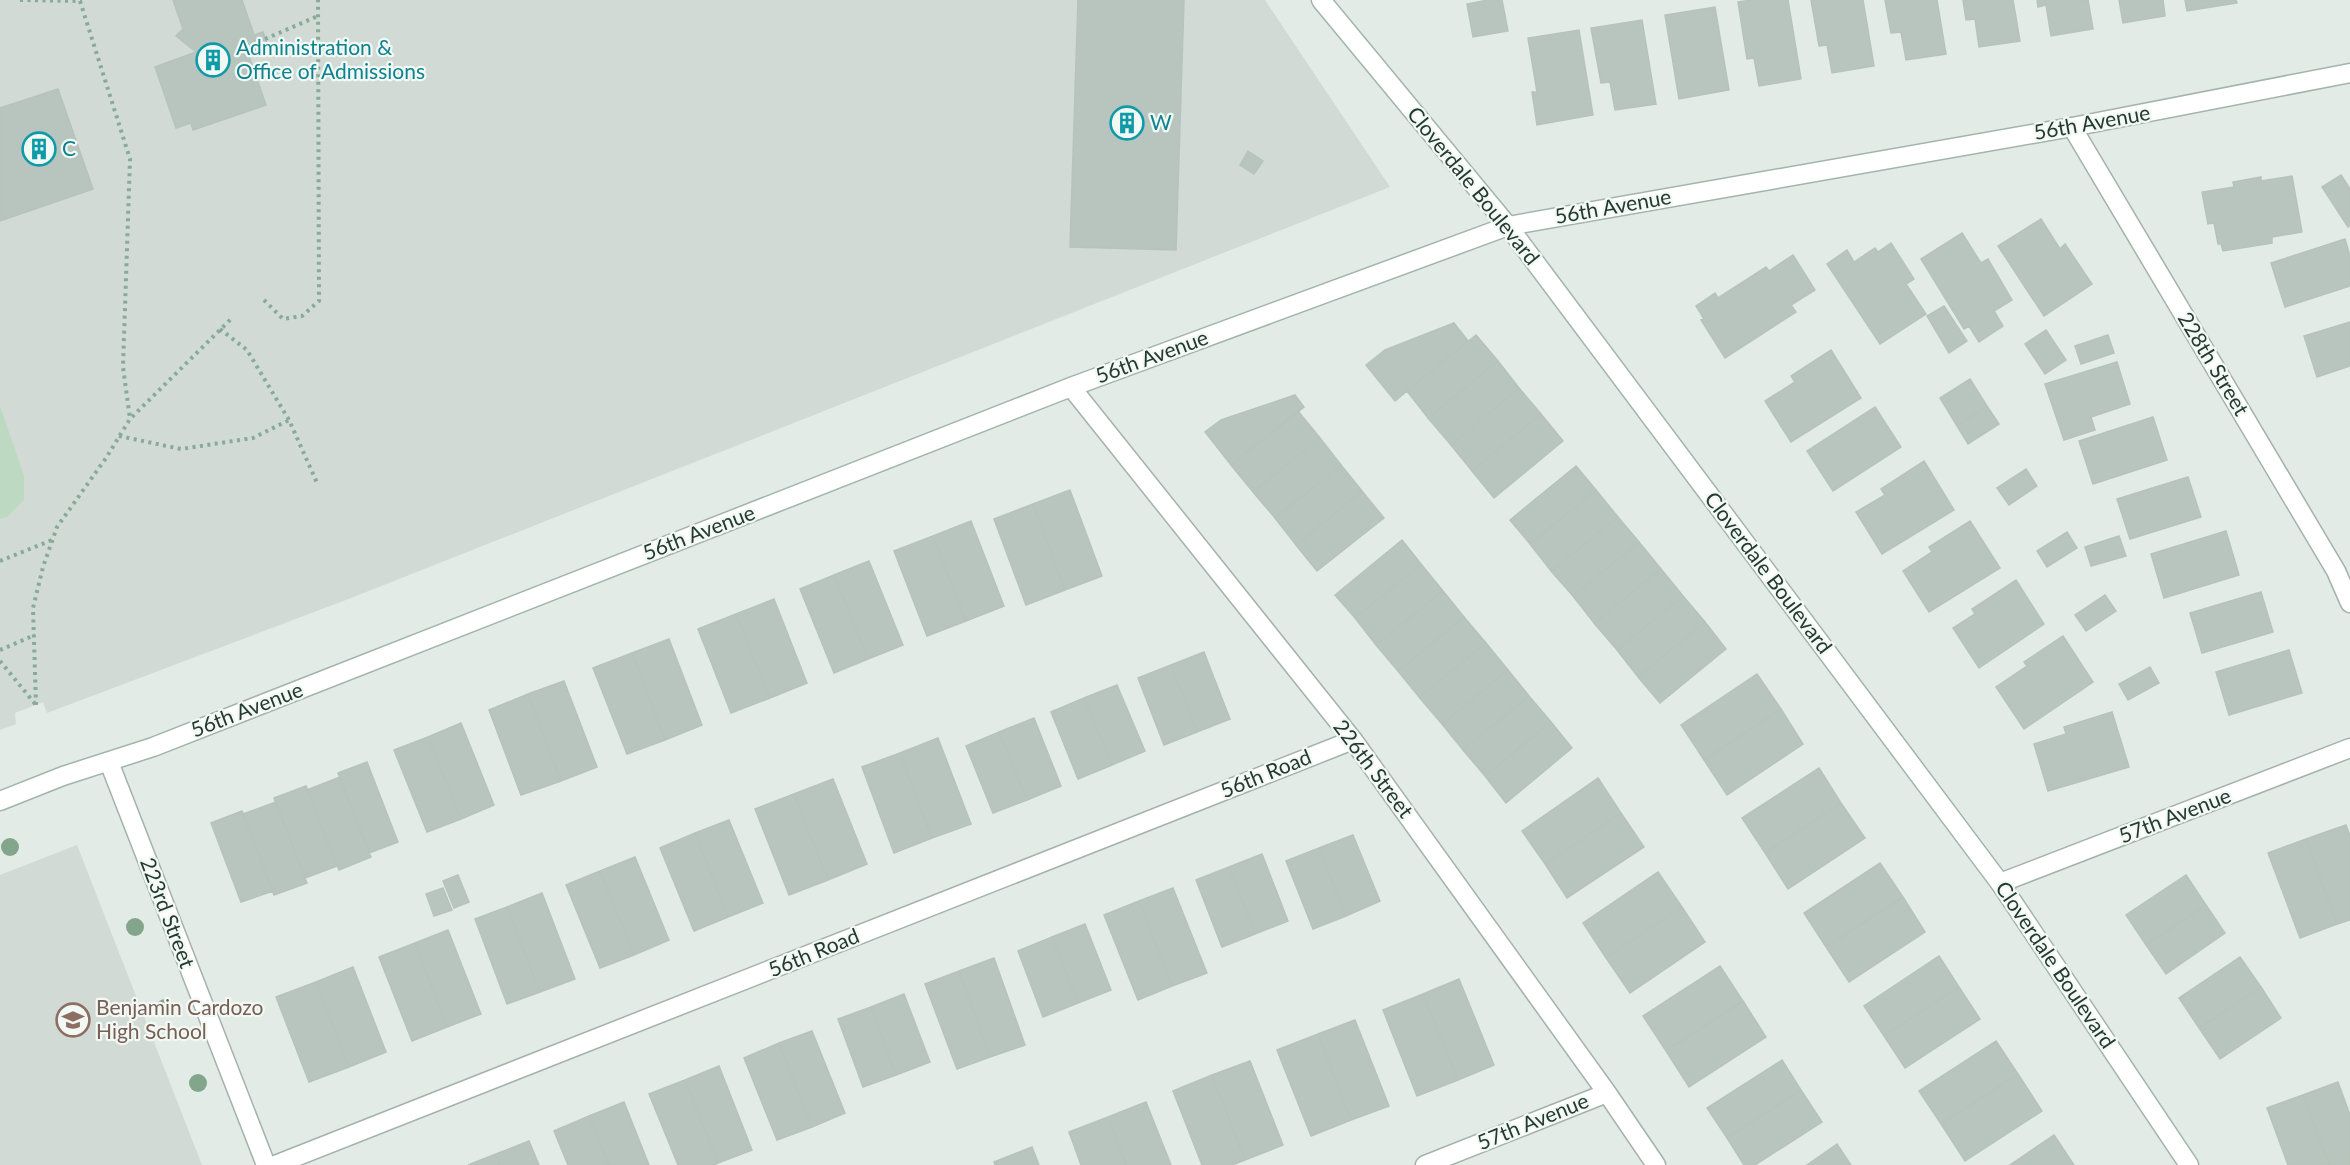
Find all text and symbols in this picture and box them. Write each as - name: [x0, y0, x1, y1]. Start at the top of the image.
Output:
- place label: Administration & Office of Admissions: [236, 34, 425, 83]
- building icon: Administration & Office of Admissions: [195, 42, 231, 78]
- street label: 56th Avenue: [2032, 99, 2152, 144]
- street label: Cloverdale Boulevard: [1403, 101, 1546, 269]
- building icon: W: [1109, 105, 1145, 141]
- place label: W: [1150, 109, 1172, 134]
- building icon: C: [21, 131, 57, 167]
- place label: C: [62, 135, 76, 160]
- street label: 56th Avenue: [1553, 183, 1673, 228]
- street label: 228th Street: [2174, 307, 2255, 420]
- street label: 56th Avenue: [1092, 324, 1211, 387]
- street label: Cloverdale Boulevard: [1700, 486, 1838, 658]
- street label: 56th Avenue: [639, 499, 758, 564]
- street label: 56th Avenue: [187, 676, 306, 741]
- street label: 226th Street: [1329, 714, 1420, 822]
- street label: 56th Road: [1216, 743, 1314, 802]
- street label: 57th Avenue: [2115, 782, 2234, 847]
- street label: 223rd Street: [136, 854, 201, 972]
- street label: Cloverdale Boulevard: [1991, 876, 2121, 1052]
- street label: 56th Road: [764, 922, 862, 981]
- place label: Benjamin Cardozo High School: [96, 994, 264, 1043]
- school or university icon: Benjamin Cardozo High School: [55, 1002, 91, 1038]
- street label: 57th Avenue: [1473, 1087, 1592, 1154]

